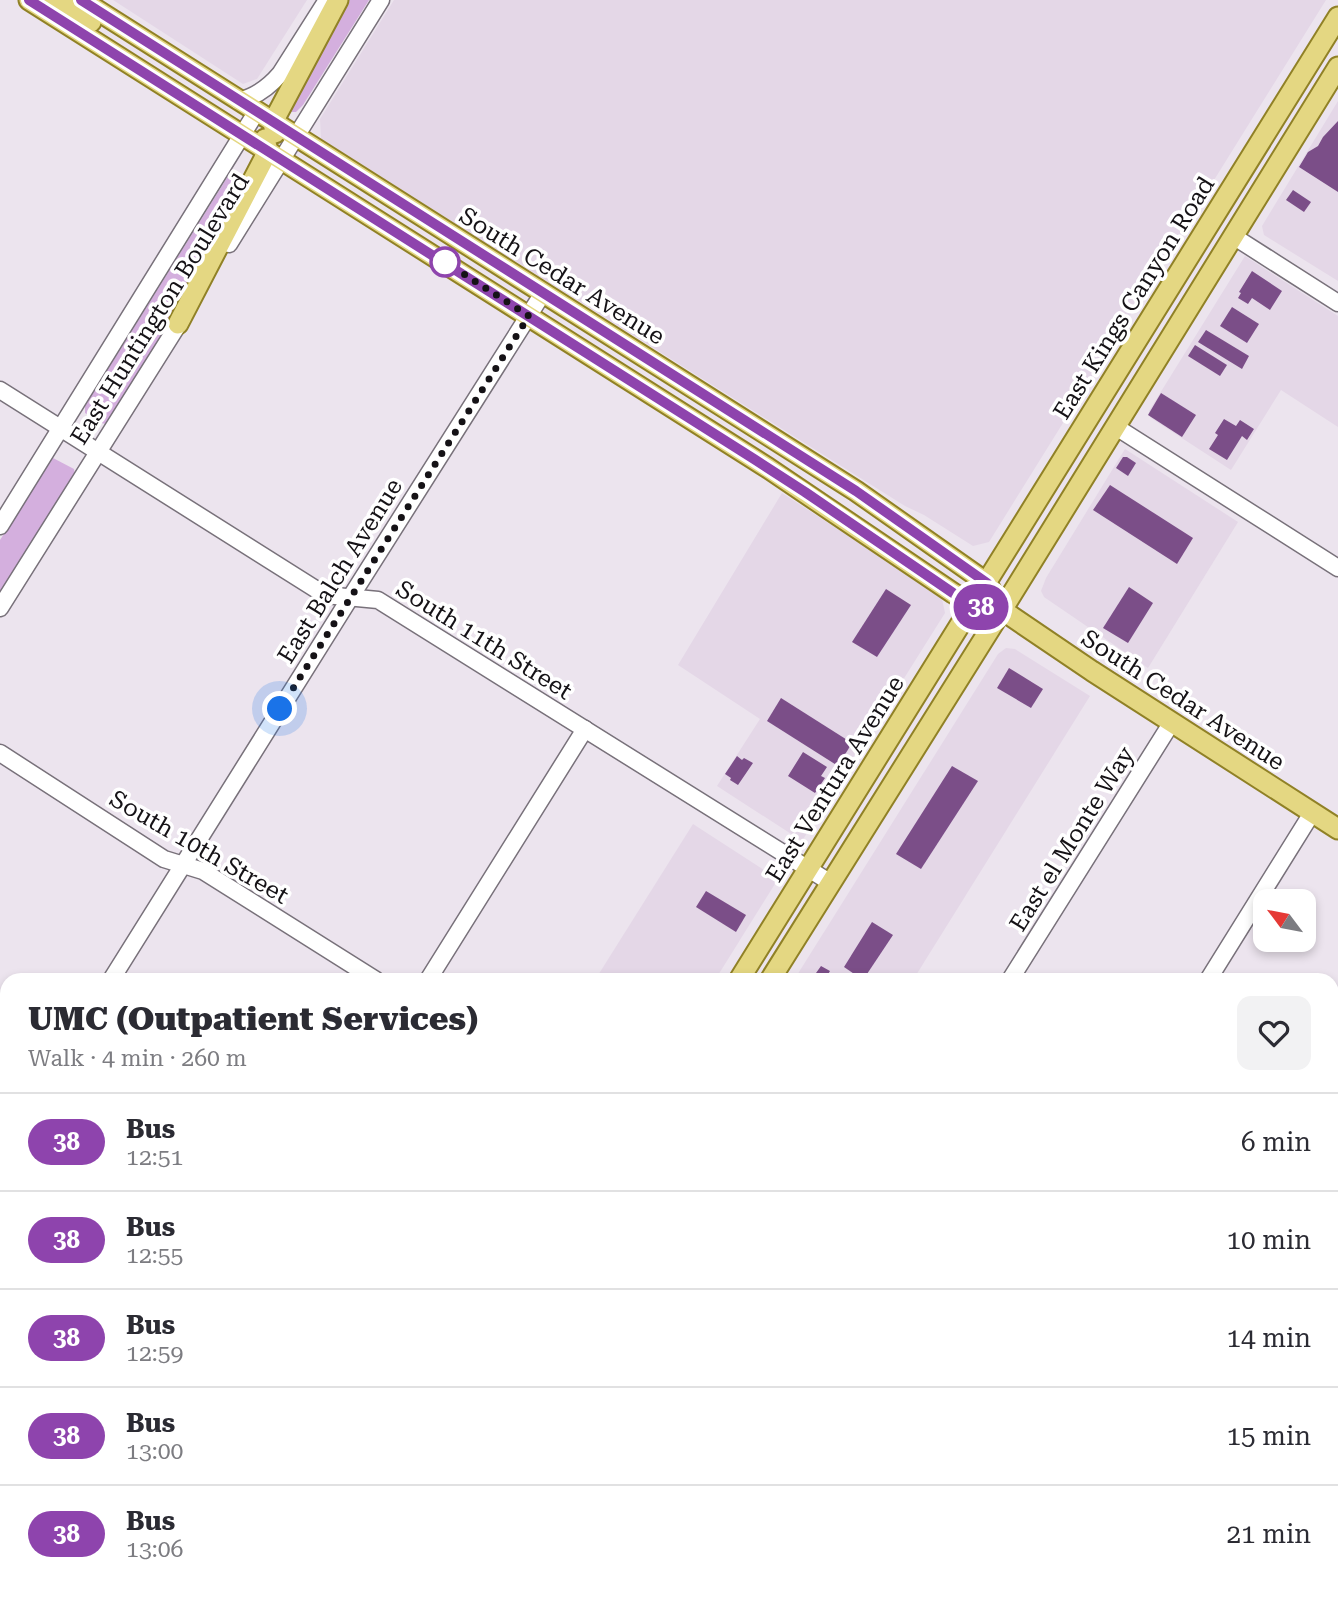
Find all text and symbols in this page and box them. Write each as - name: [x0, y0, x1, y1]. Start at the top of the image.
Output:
- street label: East Huntington Boulevard: [65, 168, 255, 450]
- street label: East Kings Canyon Road: [1048, 171, 1220, 425]
- street label: South Cedar Avenue: [454, 201, 670, 351]
- unlabelled marker: [430, 247, 460, 277]
- street label: East Balch Avenue: [272, 474, 408, 668]
- street label: South 11th Street: [391, 575, 577, 705]
- line badge: 38: [950, 584, 1012, 630]
- text: 38: [968, 593, 994, 621]
- street label: South Cedar Avenue: [1076, 624, 1290, 776]
- street label: East Ventura Avenue: [760, 671, 910, 887]
- your location: [262, 691, 297, 726]
- street label: East el Monte Way: [1004, 741, 1141, 936]
- street label: South 10th Street: [105, 784, 293, 910]
- north arrow: [1253, 889, 1316, 952]
- map controls: [1253, 889, 1316, 952]
- button: heart: [1237, 996, 1311, 1070]
- text: UMC (Outpatient Services): [28, 999, 478, 1038]
- text: Walk · 4 min · 260 m: [28, 1045, 247, 1072]
- text: Bus: [126, 1114, 175, 1144]
- text: 6 min: [1241, 1127, 1311, 1157]
- text: 38: [53, 1128, 80, 1156]
- text: 12:51: [126, 1144, 183, 1171]
- text: Bus: [126, 1212, 175, 1242]
- text: 10 min: [1227, 1225, 1311, 1255]
- text: 38: [53, 1226, 80, 1254]
- text: 12:55: [126, 1242, 183, 1269]
- text: Bus: [126, 1310, 175, 1340]
- text: 14 min: [1227, 1323, 1311, 1353]
- text: 38: [53, 1324, 80, 1352]
- text: 12:59: [126, 1340, 183, 1367]
- text: Bus: [126, 1408, 175, 1438]
- text: 15 min: [1227, 1421, 1311, 1451]
- text: 38: [53, 1422, 80, 1450]
- text: 13:00: [126, 1438, 183, 1465]
- text: Bus: [126, 1506, 175, 1536]
- text: 21 min: [1227, 1519, 1311, 1549]
- text: 38: [53, 1520, 80, 1548]
- text: 13:06: [126, 1536, 183, 1563]

